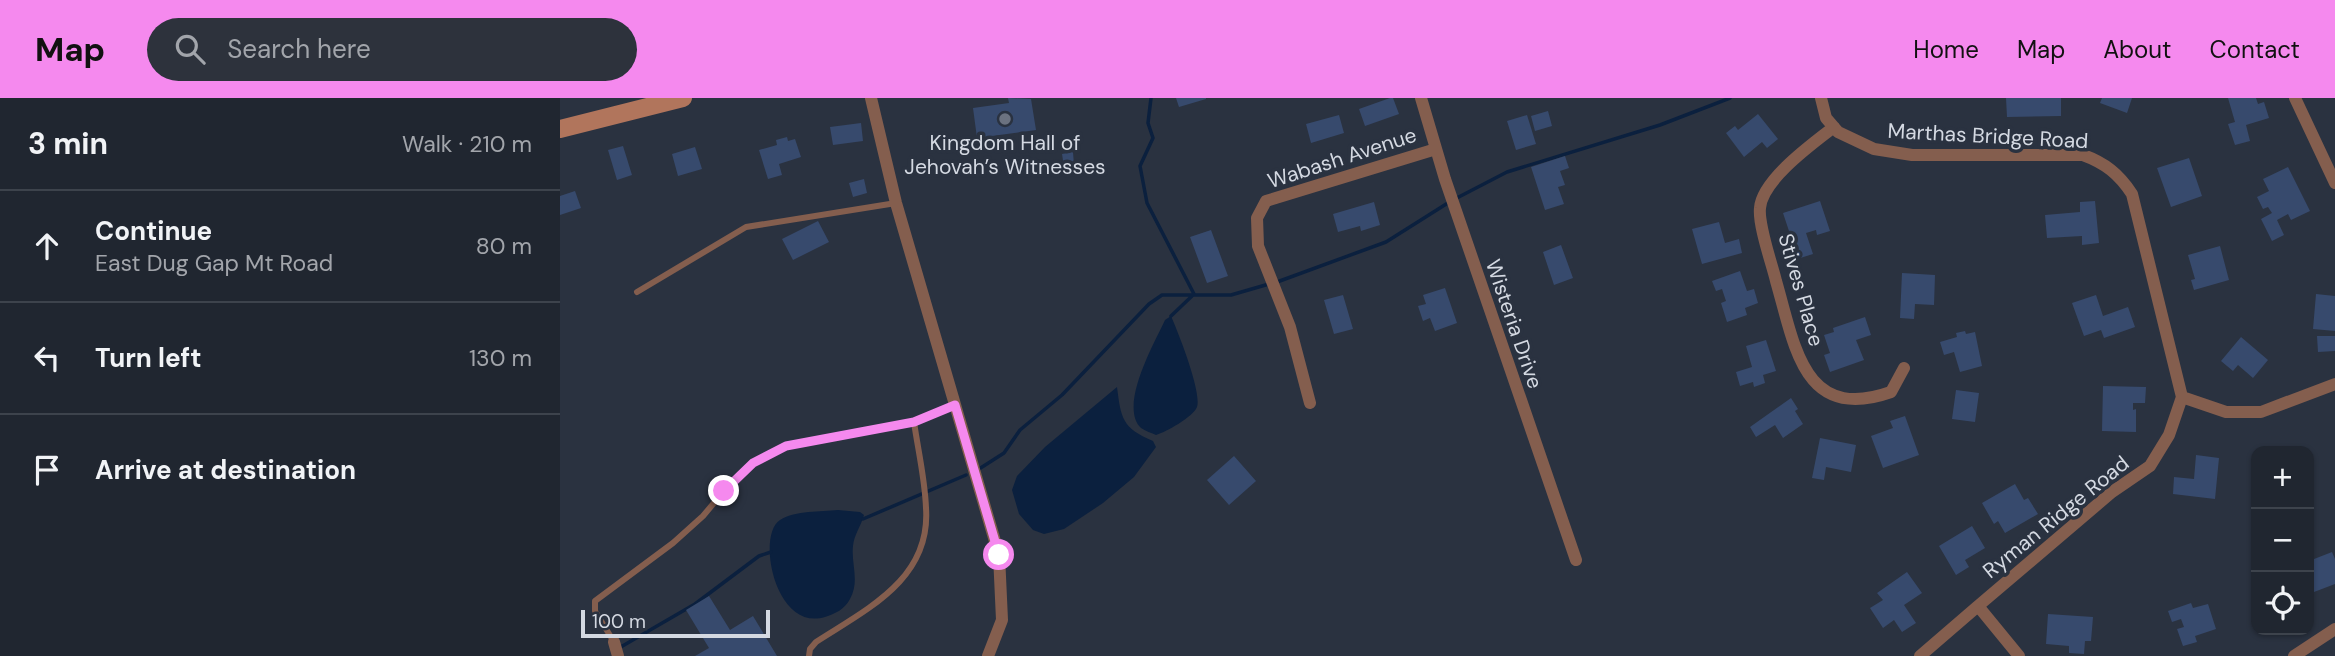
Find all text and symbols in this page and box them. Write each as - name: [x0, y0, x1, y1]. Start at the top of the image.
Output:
- search box: [147, 18, 637, 81]
- text: Map: [35, 28, 105, 71]
- icon: search: [171, 30, 209, 68]
- text: Search here: [227, 32, 371, 66]
- text: Home: [1913, 34, 1979, 65]
- text: Map: [2017, 34, 2065, 65]
- text: About: [2103, 34, 2172, 65]
- text: Contact: [2210, 34, 2300, 65]
- marker: Kingdom Hall of Jehovah’s Witnesses: [997, 111, 1013, 127]
- street label: Marthas Bridge Road: [1887, 117, 2089, 155]
- street label: Wabash Avenue: [1264, 121, 1420, 195]
- text: 3 min: [28, 124, 108, 163]
- text: Walk · 210 m: [402, 129, 532, 159]
- place label: Kingdom Hall of Jehovah’s Witnesses: [904, 129, 1106, 181]
- text: Continue: [95, 214, 212, 248]
- icon: ahead: [28, 227, 66, 265]
- street label: Stives Place: [1772, 230, 1831, 350]
- text: 80 m: [476, 231, 532, 261]
- text: East Dug Gap Mt Road: [95, 248, 333, 278]
- street label: Wisteria Drive: [1479, 256, 1549, 392]
- icon: left: [28, 339, 66, 377]
- text: Turn left: [95, 341, 202, 375]
- text: 130 m: [469, 343, 532, 373]
- map controls: [2251, 446, 2314, 635]
- button: +: [2251, 446, 2314, 509]
- street label: Ryman Ridge Road: [1977, 449, 2135, 585]
- icon: arrive: [28, 451, 66, 489]
- text: Arrive at destination: [95, 453, 356, 487]
- route end: [708, 475, 739, 506]
- button: −: [2251, 509, 2314, 572]
- route start: [983, 539, 1014, 570]
- button: locate: [2251, 572, 2314, 635]
- scale bar: [581, 607, 770, 639]
- text: 100 m: [592, 609, 646, 634]

